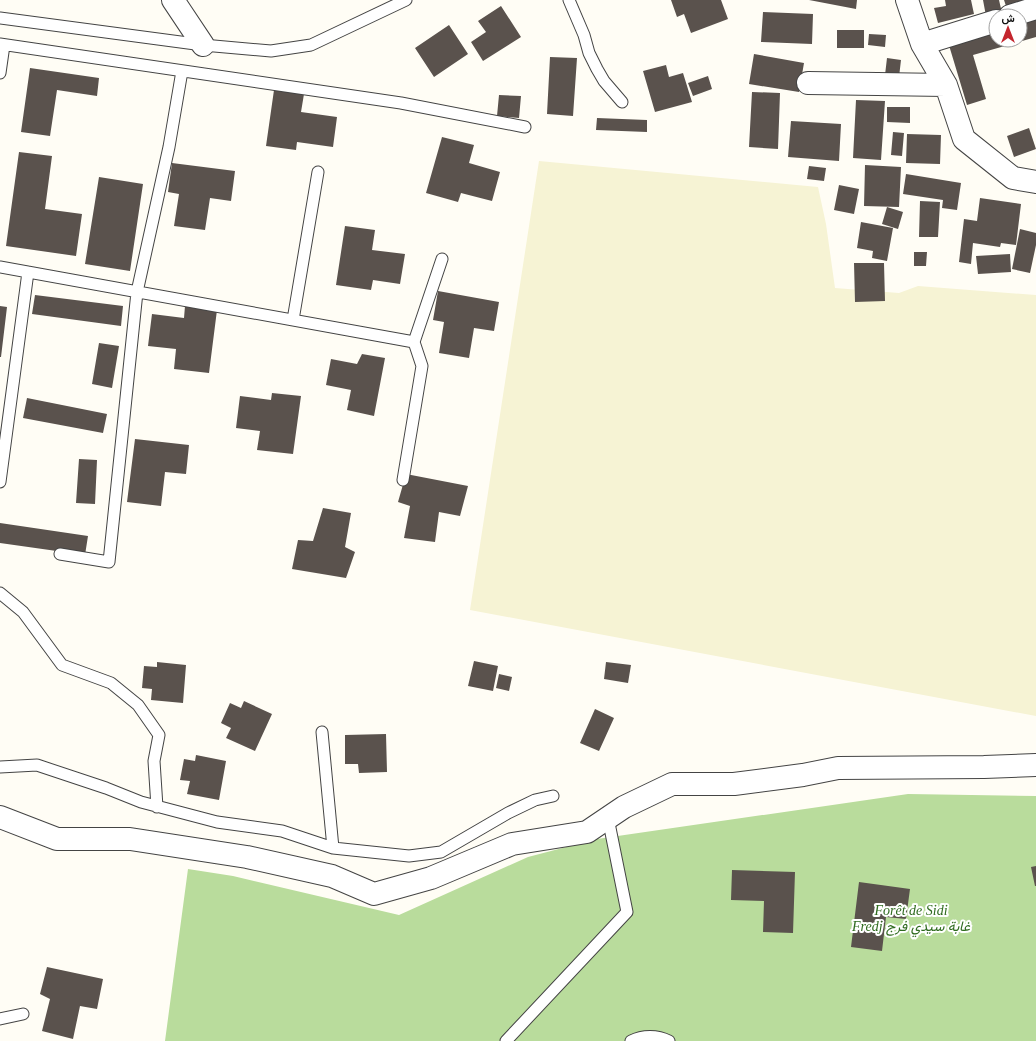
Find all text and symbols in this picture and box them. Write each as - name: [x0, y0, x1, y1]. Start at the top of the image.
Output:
- north arrow: [988, 8, 1028, 48]
- text: ش: [1001, 12, 1015, 25]
- park label: Forêt de Sidi Fredj غابة سيدي فرج: [851, 903, 971, 938]

